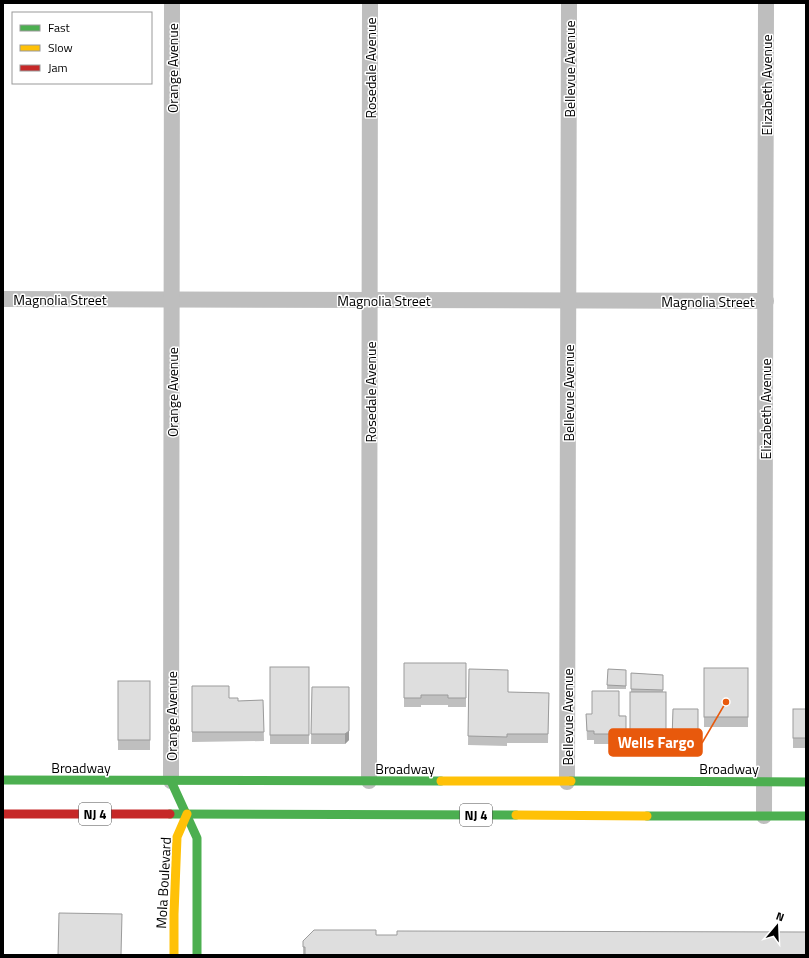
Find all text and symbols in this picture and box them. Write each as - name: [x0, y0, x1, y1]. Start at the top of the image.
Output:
- legend: [12, 12, 152, 84]
- street label: Rosedale Avenue: [360, 17, 381, 119]
- text: Fast: [48, 18, 71, 37]
- street label: Bellevue Avenue: [559, 20, 580, 118]
- street label: Orange Avenue: [162, 23, 183, 113]
- street label: Elizabeth Avenue: [756, 34, 777, 136]
- text: Slow: [48, 38, 73, 57]
- text: Jam: [48, 58, 68, 77]
- street label: Magnolia Street: [13, 289, 107, 310]
- street label: Magnolia Street: [337, 290, 431, 311]
- street label: Magnolia Street: [661, 291, 755, 312]
- street label: Rosedale Avenue: [360, 341, 381, 443]
- street label: Bellevue Avenue: [558, 344, 579, 442]
- street label: Orange Avenue: [162, 347, 183, 437]
- street label: Elizabeth Avenue: [755, 358, 776, 460]
- street label: Bellevue Avenue: [557, 668, 578, 766]
- street label: Orange Avenue: [161, 671, 182, 761]
- callout: Wells Fargo: [609, 729, 702, 756]
- text: Wells Fargo: [618, 731, 694, 754]
- street label: Broadway: [51, 757, 111, 778]
- street label: Broadway: [375, 758, 435, 779]
- street label: Broadway: [699, 758, 759, 779]
- road number: NJ 4: [79, 803, 111, 825]
- road number: NJ 4: [460, 804, 492, 826]
- street label: Mola Boulevard: [150, 837, 176, 929]
- north arrow: [757, 906, 797, 946]
- text: N: [774, 908, 786, 925]

